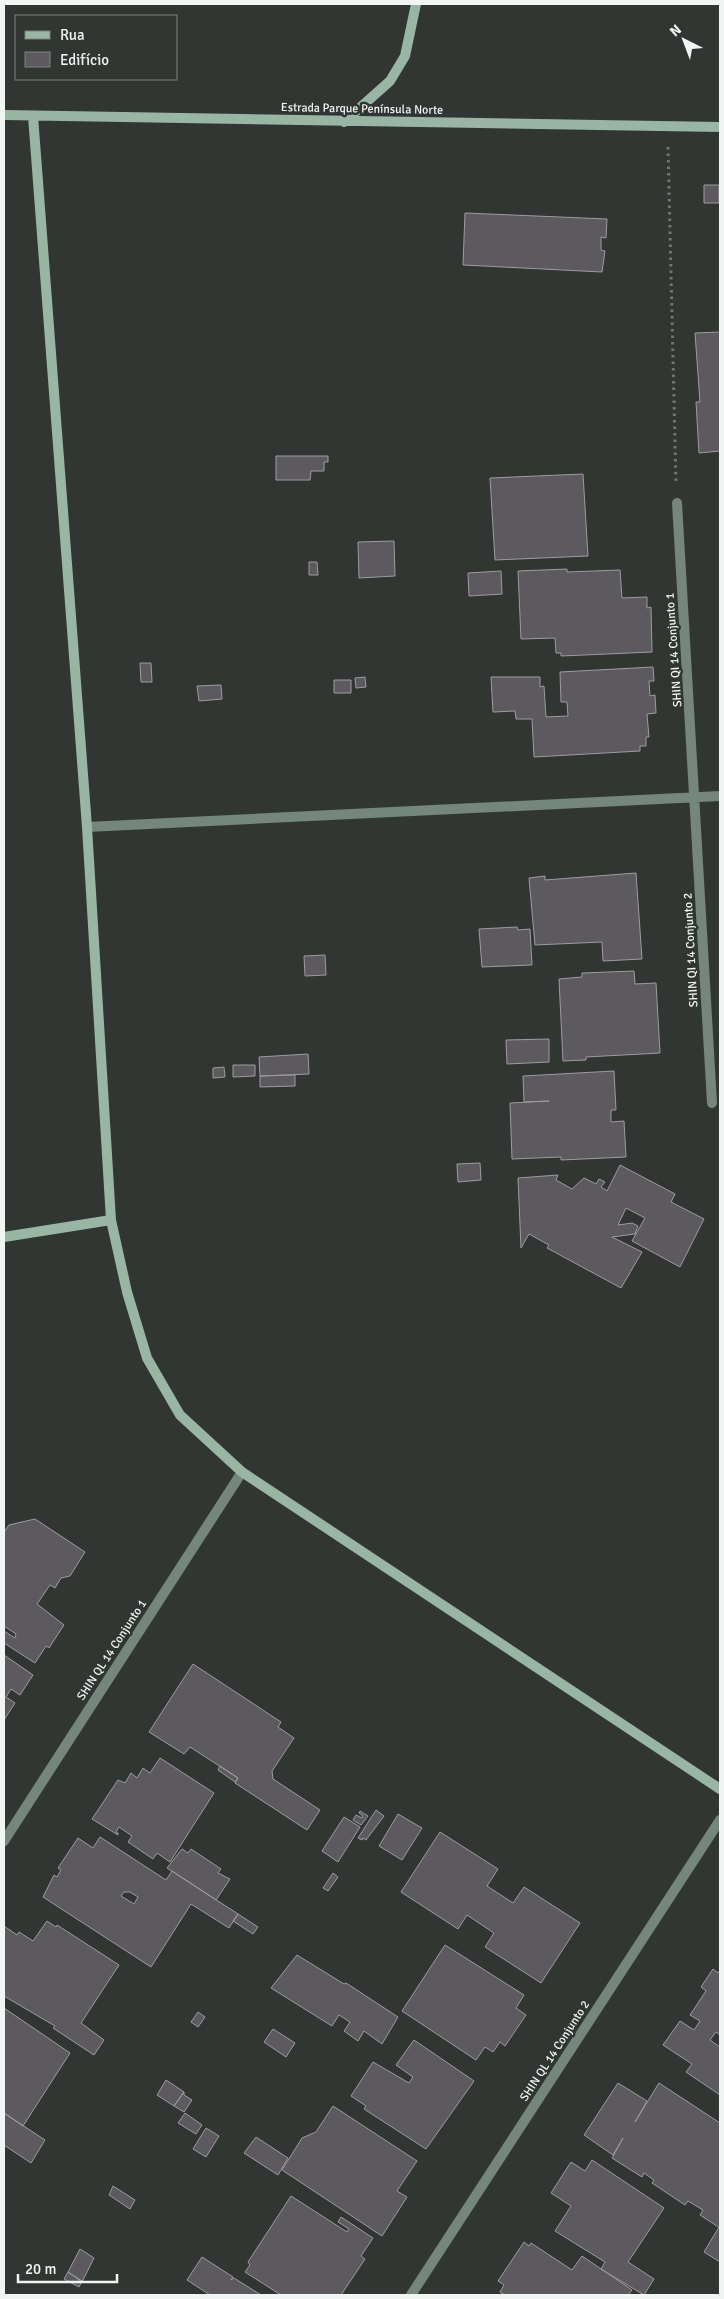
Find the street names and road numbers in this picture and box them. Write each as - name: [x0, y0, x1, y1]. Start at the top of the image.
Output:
- street label: Estrada Parque Península Norte: [281, 100, 443, 118]
- street label: SHIN QI 14 Conjunto 1: [663, 592, 685, 708]
- street label: SHIN QI 14 Conjunto 2: [681, 892, 701, 1008]
- street label: SHIN QL 14 Conjunto 1: [74, 1597, 150, 1703]
- street label: SHIN QL 14 Conjunto 2: [517, 1998, 593, 2104]

